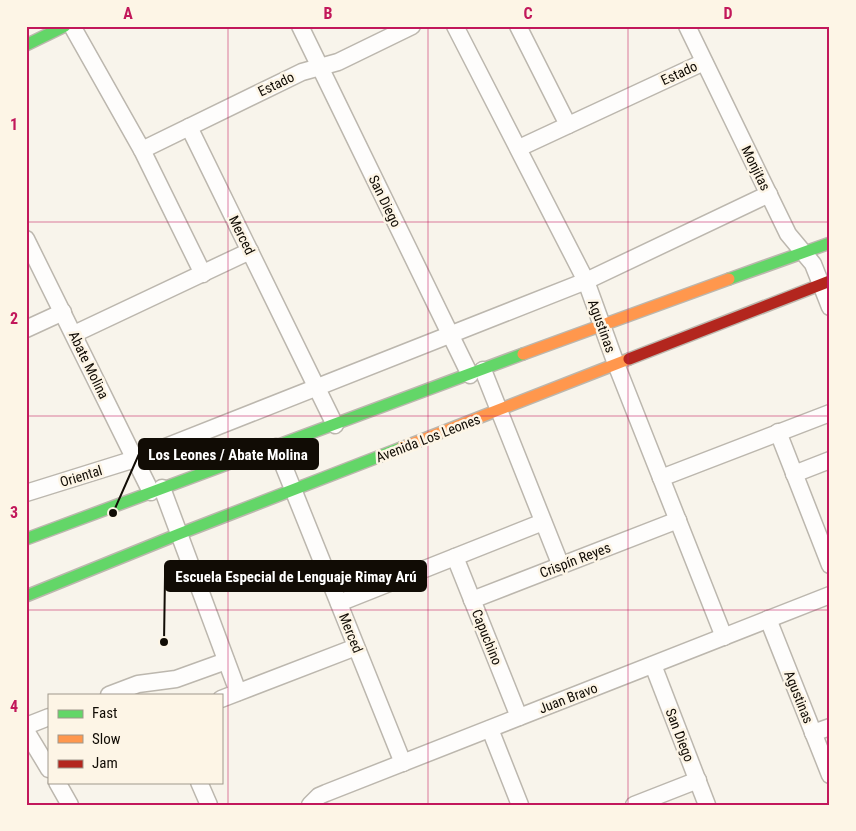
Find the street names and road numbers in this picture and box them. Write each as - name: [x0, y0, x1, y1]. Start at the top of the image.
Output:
- street label: Estado: [658, 58, 700, 88]
- street label: Estado: [255, 68, 297, 100]
- street label: Monjitas: [738, 143, 774, 193]
- street label: San Diego: [366, 172, 404, 230]
- street label: Merced: [226, 213, 258, 257]
- street label: Agustinas: [585, 297, 619, 355]
- street label: Abate Molina: [66, 329, 112, 401]
- street label: Avenida Los Leones: [374, 411, 482, 465]
- street label: Oriental: [58, 462, 104, 490]
- street label: Crispín Reyes: [537, 539, 613, 581]
- street label: Capuchino: [469, 607, 505, 667]
- street label: Merced: [336, 611, 366, 655]
- street label: Agustinas: [781, 668, 817, 726]
- street label: Juan Bravo: [536, 680, 600, 716]
- street label: San Diego: [663, 706, 697, 764]

